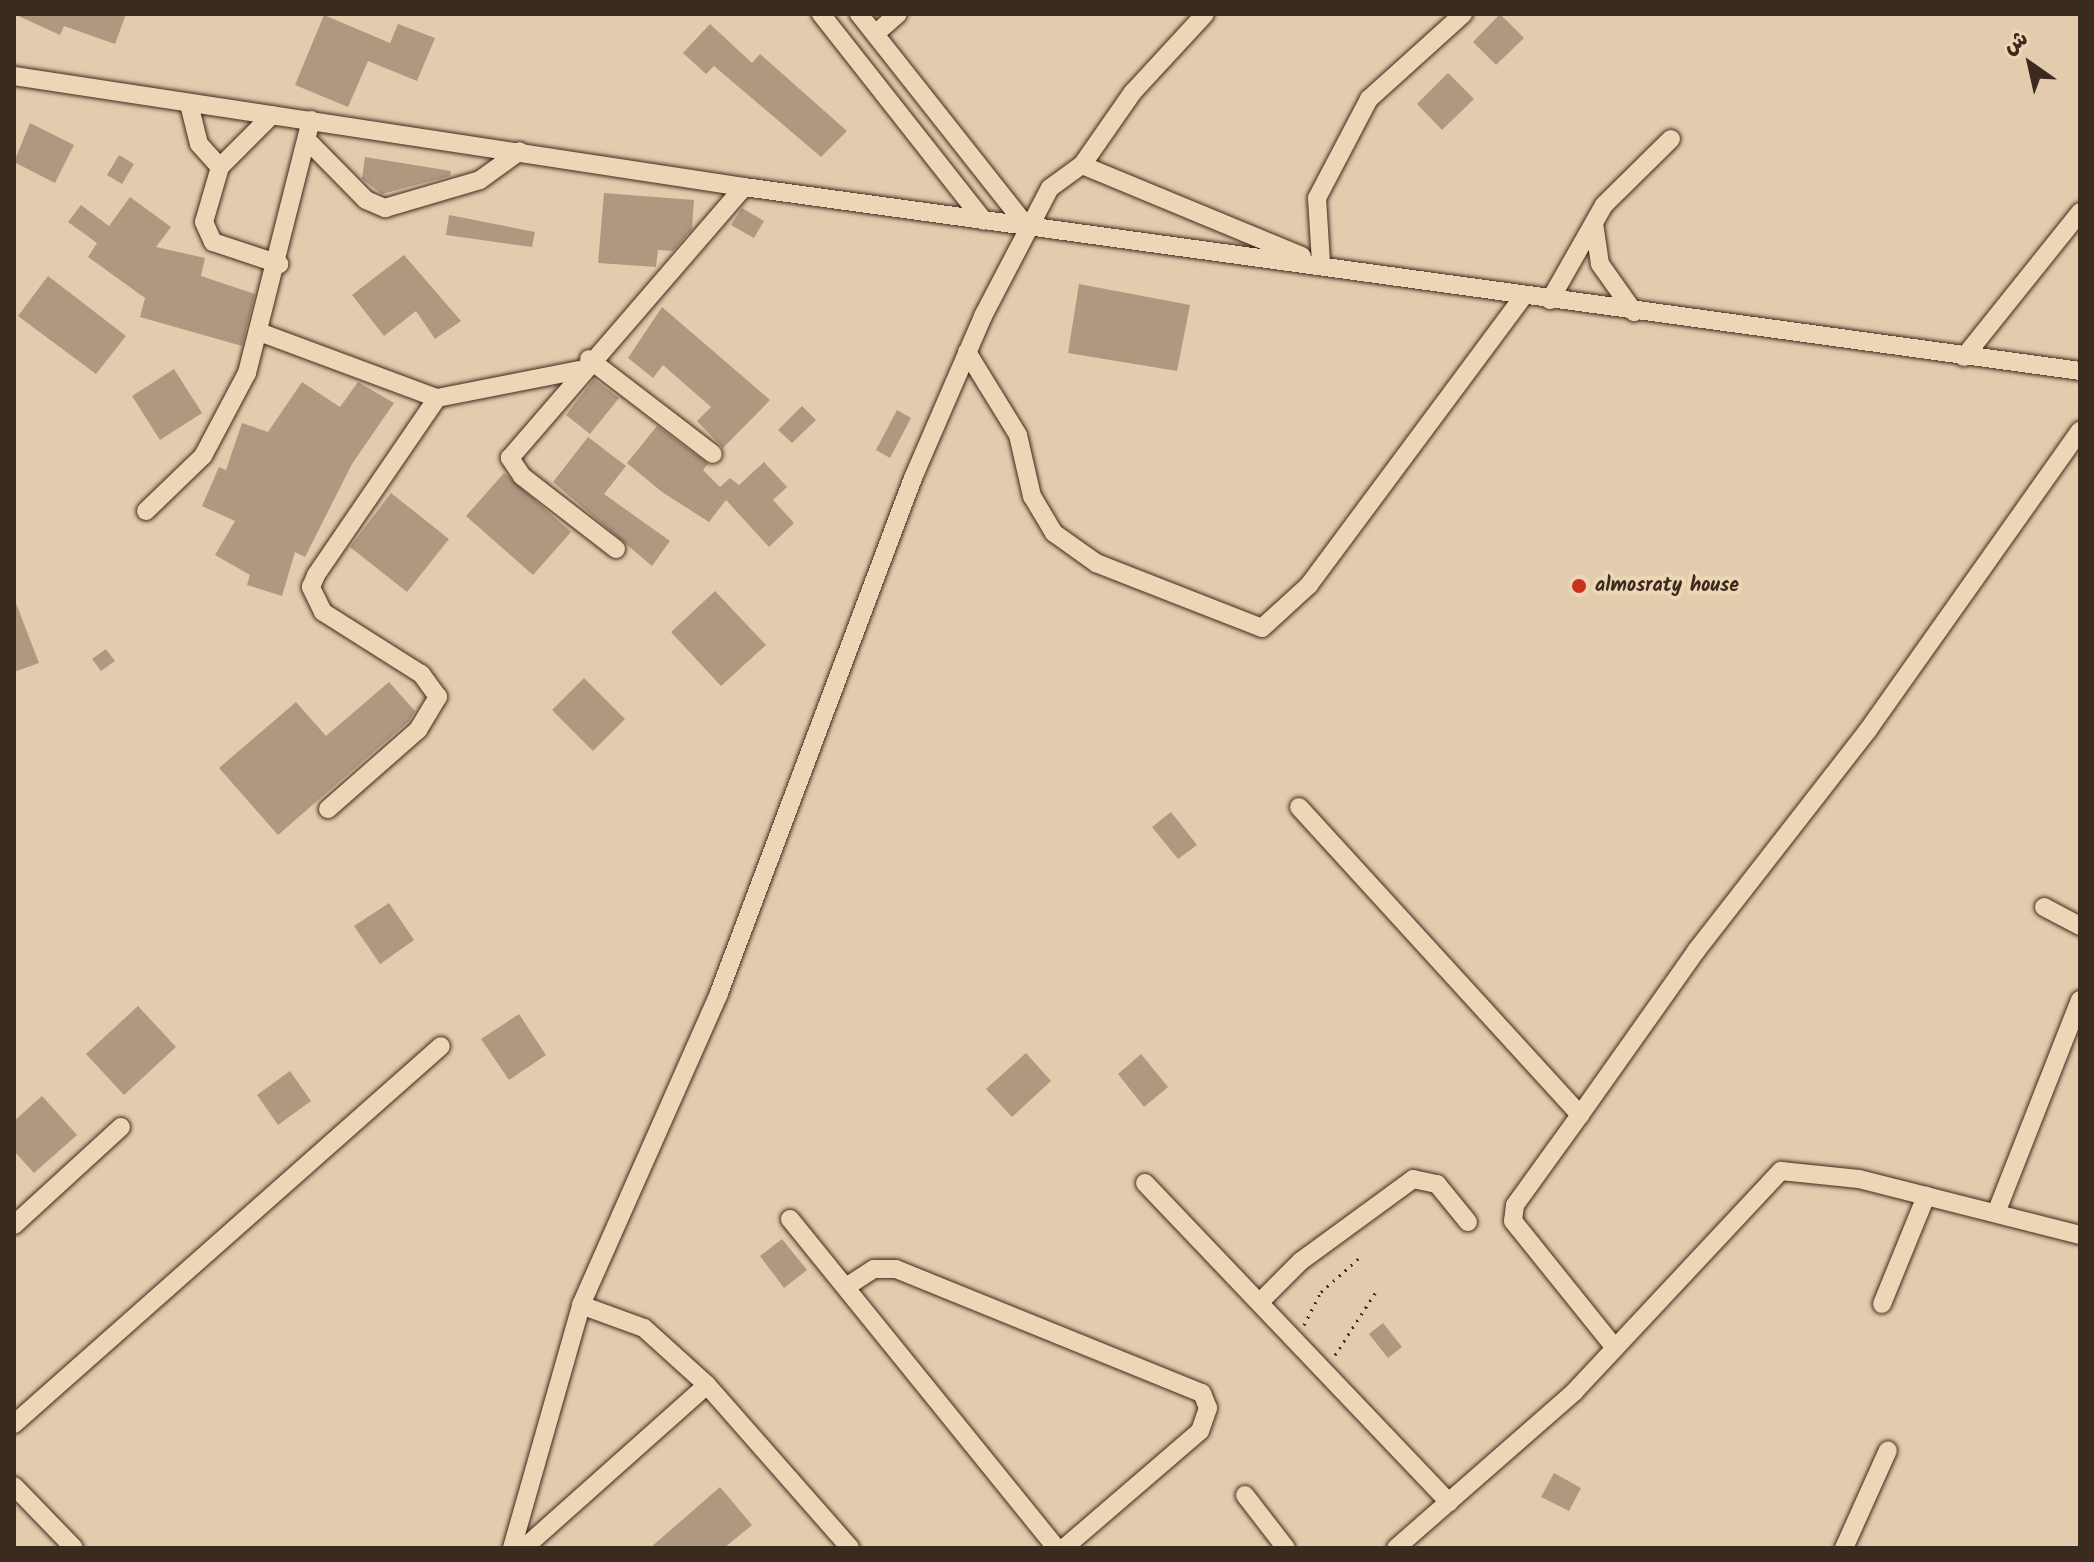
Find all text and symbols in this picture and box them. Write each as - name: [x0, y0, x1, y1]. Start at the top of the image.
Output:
- text: ش: [1996, 22, 2036, 65]
- north arrow: [1990, 24, 2070, 104]
- place label: almosraty house: [1595, 574, 1739, 598]
- marker: almosraty house: [1570, 577, 1588, 595]

